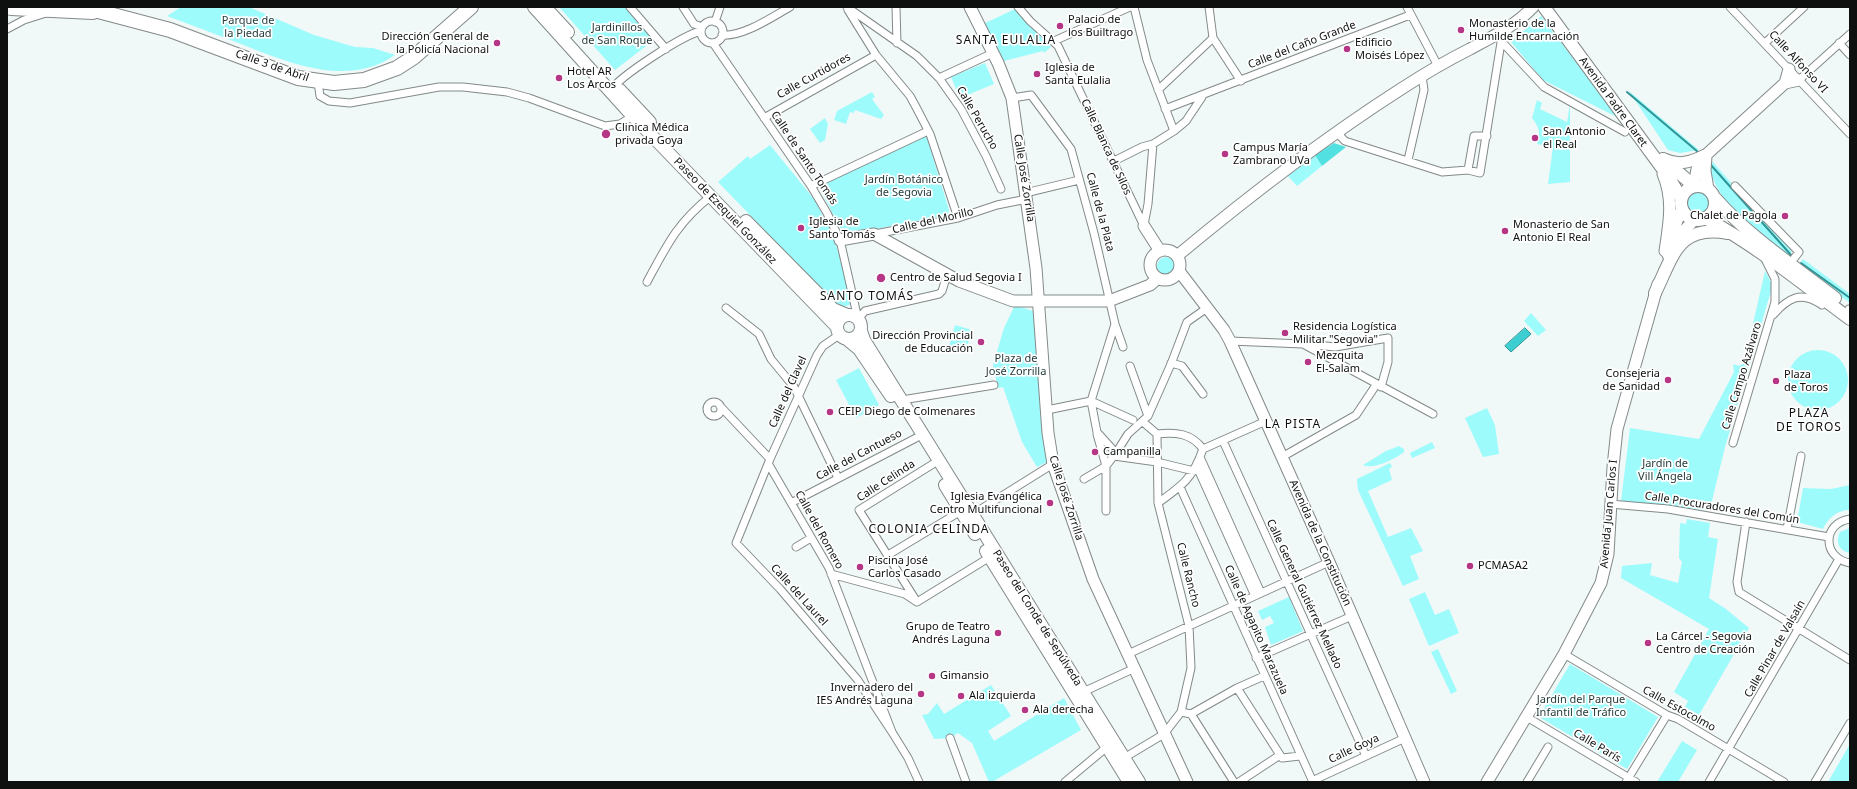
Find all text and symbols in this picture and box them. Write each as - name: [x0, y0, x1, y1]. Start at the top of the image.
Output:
- place label: Palacio de los Builtrago: [1068, 13, 1133, 39]
- park label: Parque de la Piedad: [222, 14, 274, 40]
- place label: Monasterio de la Humilde Encarnación: [1469, 17, 1579, 43]
- street label: Calle del Caño Grande: [1246, 18, 1358, 72]
- park label: Jardinillos de San Roque: [582, 21, 652, 47]
- marker: Palacio de los Builtrago: [1055, 21, 1065, 31]
- marker: Monasterio de la Humilde Encarnación: [1456, 25, 1466, 35]
- street label: Calle Alfonso VI: [1766, 28, 1830, 96]
- place label: Dirección General de la Policía Nacional: [382, 30, 489, 56]
- district label: SANTA EULALIA: [956, 34, 1056, 48]
- place label: Edificio Moisés López: [1355, 36, 1425, 62]
- marker: Dirección General de la Policía Nacional: [492, 38, 502, 48]
- marker: Edificio Moisés López: [1342, 44, 1352, 54]
- street label: Calle 3 de Abril: [234, 47, 310, 85]
- street label: Calle Curtidores: [775, 50, 853, 102]
- street label: Avenida Padre Claret: [1576, 55, 1650, 149]
- place label: Iglesia de Santa Eulalia: [1045, 61, 1111, 87]
- place label: Hotel AR Los Arcos: [567, 65, 616, 91]
- marker: Iglesia de Santa Eulalia: [1032, 69, 1042, 79]
- marker: Hotel AR Los Arcos: [554, 73, 564, 83]
- street label: Calle Perucho: [954, 84, 1000, 152]
- street label: Calle Blanca de Silos: [1078, 97, 1134, 197]
- street label: Calle de Santo Tomás: [768, 109, 840, 207]
- place label: Clinica Médica privada Goya: [615, 121, 689, 147]
- place label: San Antonio el Real: [1543, 125, 1606, 151]
- marker: Clinica Médica privada Goya: [600, 128, 612, 140]
- street label: Calle José Zorrilla: [1011, 133, 1037, 223]
- marker: San Antonio el Real: [1530, 133, 1540, 143]
- place label: Campus María Zambrano UVa: [1233, 141, 1310, 167]
- marker: Campus María Zambrano UVa: [1220, 149, 1230, 159]
- street label: Paseo de Ezequiel González: [671, 155, 779, 267]
- street label: Calle de la Plata: [1083, 171, 1117, 253]
- park label: Jardín Botánico de Segovia: [865, 173, 943, 199]
- street label: Calle del Morillo: [891, 205, 975, 237]
- place label: Chalet de Pagola: [1690, 209, 1777, 223]
- marker: Chalet de Pagola: [1780, 211, 1790, 221]
- place label: Iglesia de Santo Tomás: [809, 215, 875, 241]
- place label: Monasterio de San Antonio El Real: [1513, 218, 1610, 244]
- marker: Iglesia de Santo Tomás: [796, 223, 806, 233]
- marker: Monasterio de San Antonio El Real: [1500, 226, 1510, 236]
- place label: Centro de Salud Segovia I: [890, 271, 1022, 285]
- marker: Centro de Salud Segovia I: [875, 272, 887, 284]
- district label: SANTO TOMÁS: [820, 290, 914, 304]
- place label: Residencia Logística Militar "Segovia": [1293, 320, 1397, 346]
- street label: Calle Campo Azálvaro: [1719, 321, 1765, 431]
- marker: Residencia Logística Militar "Segovia": [1280, 328, 1290, 338]
- place label: Dirección Provincial de Educación: [872, 329, 973, 355]
- marker: Dirección Provincial de Educación: [976, 337, 986, 347]
- place label: Mezquita El-Salam: [1316, 349, 1364, 375]
- park label: Plaza de José Zorrilla: [986, 352, 1046, 378]
- street label: Calle del Clavel: [766, 354, 810, 430]
- marker: Mezquita El-Salam: [1303, 357, 1313, 367]
- place label: Consejeria de Sanidad: [1603, 367, 1660, 393]
- place label: Plaza de Toros: [1784, 368, 1828, 394]
- marker: Consejeria de Sanidad: [1663, 375, 1673, 385]
- marker: Plaza de Toros: [1771, 376, 1781, 386]
- place label: CEIP Diego de Colmenares: [838, 405, 975, 419]
- marker: CEIP Diego de Colmenares: [825, 407, 835, 417]
- district label: PLAZA DE TOROS: [1776, 407, 1842, 435]
- district label: LA PISTA: [1265, 418, 1321, 432]
- street label: Calle del Cantueso: [814, 427, 904, 483]
- place label: Campanilla: [1103, 445, 1161, 459]
- marker: Campanilla: [1090, 447, 1100, 457]
- street label: Calle José Zorrilla: [1046, 454, 1086, 542]
- street label: Calle Celinda: [855, 457, 917, 505]
- park label: Jardín de Vill Ángela: [1638, 457, 1692, 483]
- street label: Avenida Juan Carlos I: [1598, 459, 1620, 569]
- street label: Avenida de la Constitución: [1286, 478, 1354, 608]
- street label: Calle del Romero: [792, 489, 846, 571]
- street label: Calle Procuradores del Común: [1644, 489, 1800, 527]
- place label: Iglesia Evangélica Centro Multifuncional: [930, 490, 1042, 516]
- marker: Iglesia Evangélica Centro Multifuncional: [1045, 498, 1055, 508]
- street label: Calle General Gutiérrez Mellado: [1263, 517, 1345, 671]
- district label: COLONIA CELINDA: [868, 523, 990, 537]
- street label: Calle Rancho: [1174, 541, 1202, 609]
- street label: Paseo del Conde de Sepúlveda: [990, 548, 1084, 688]
- place label: Piscina José Carlos Casado: [868, 554, 941, 580]
- place label: PCMASA2: [1478, 559, 1528, 573]
- street label: Calle del Laurel: [768, 561, 830, 629]
- marker: PCMASA2: [1465, 561, 1475, 571]
- marker: Piscina José Carlos Casado: [855, 562, 865, 572]
- street label: Calle de Agapito Marazuela: [1221, 563, 1291, 697]
- street label: Calle Pinar de Valsaín: [1742, 598, 1808, 700]
- place label: Grupo de Teatro Andrés Laguna: [906, 620, 990, 646]
- marker: Grupo de Teatro Andrés Laguna: [993, 628, 1003, 638]
- place label: La Cárcel - Segovia Centro de Creación: [1656, 630, 1755, 656]
- marker: La Cárcel - Segovia Centro de Creación: [1643, 638, 1653, 648]
- place label: Gimansio: [940, 669, 989, 683]
- marker: Gimansio: [927, 671, 937, 681]
- place label: Invernadero del IES Andrés Laguna: [817, 681, 913, 707]
- street label: Calle Estocolmo: [1640, 683, 1718, 735]
- marker: Invernadero del IES Andrés Laguna: [916, 689, 926, 699]
- place label: Ala izquierda: [969, 689, 1036, 703]
- marker: Ala izquierda: [956, 691, 966, 701]
- park label: Jardín del Parque Infantil de Tráfico: [1536, 693, 1626, 719]
- place label: Ala derecha: [1033, 703, 1094, 717]
- marker: Ala derecha: [1020, 705, 1030, 715]
- street label: Calle París: [1571, 727, 1623, 765]
- street label: Calle Goya: [1327, 732, 1381, 766]

